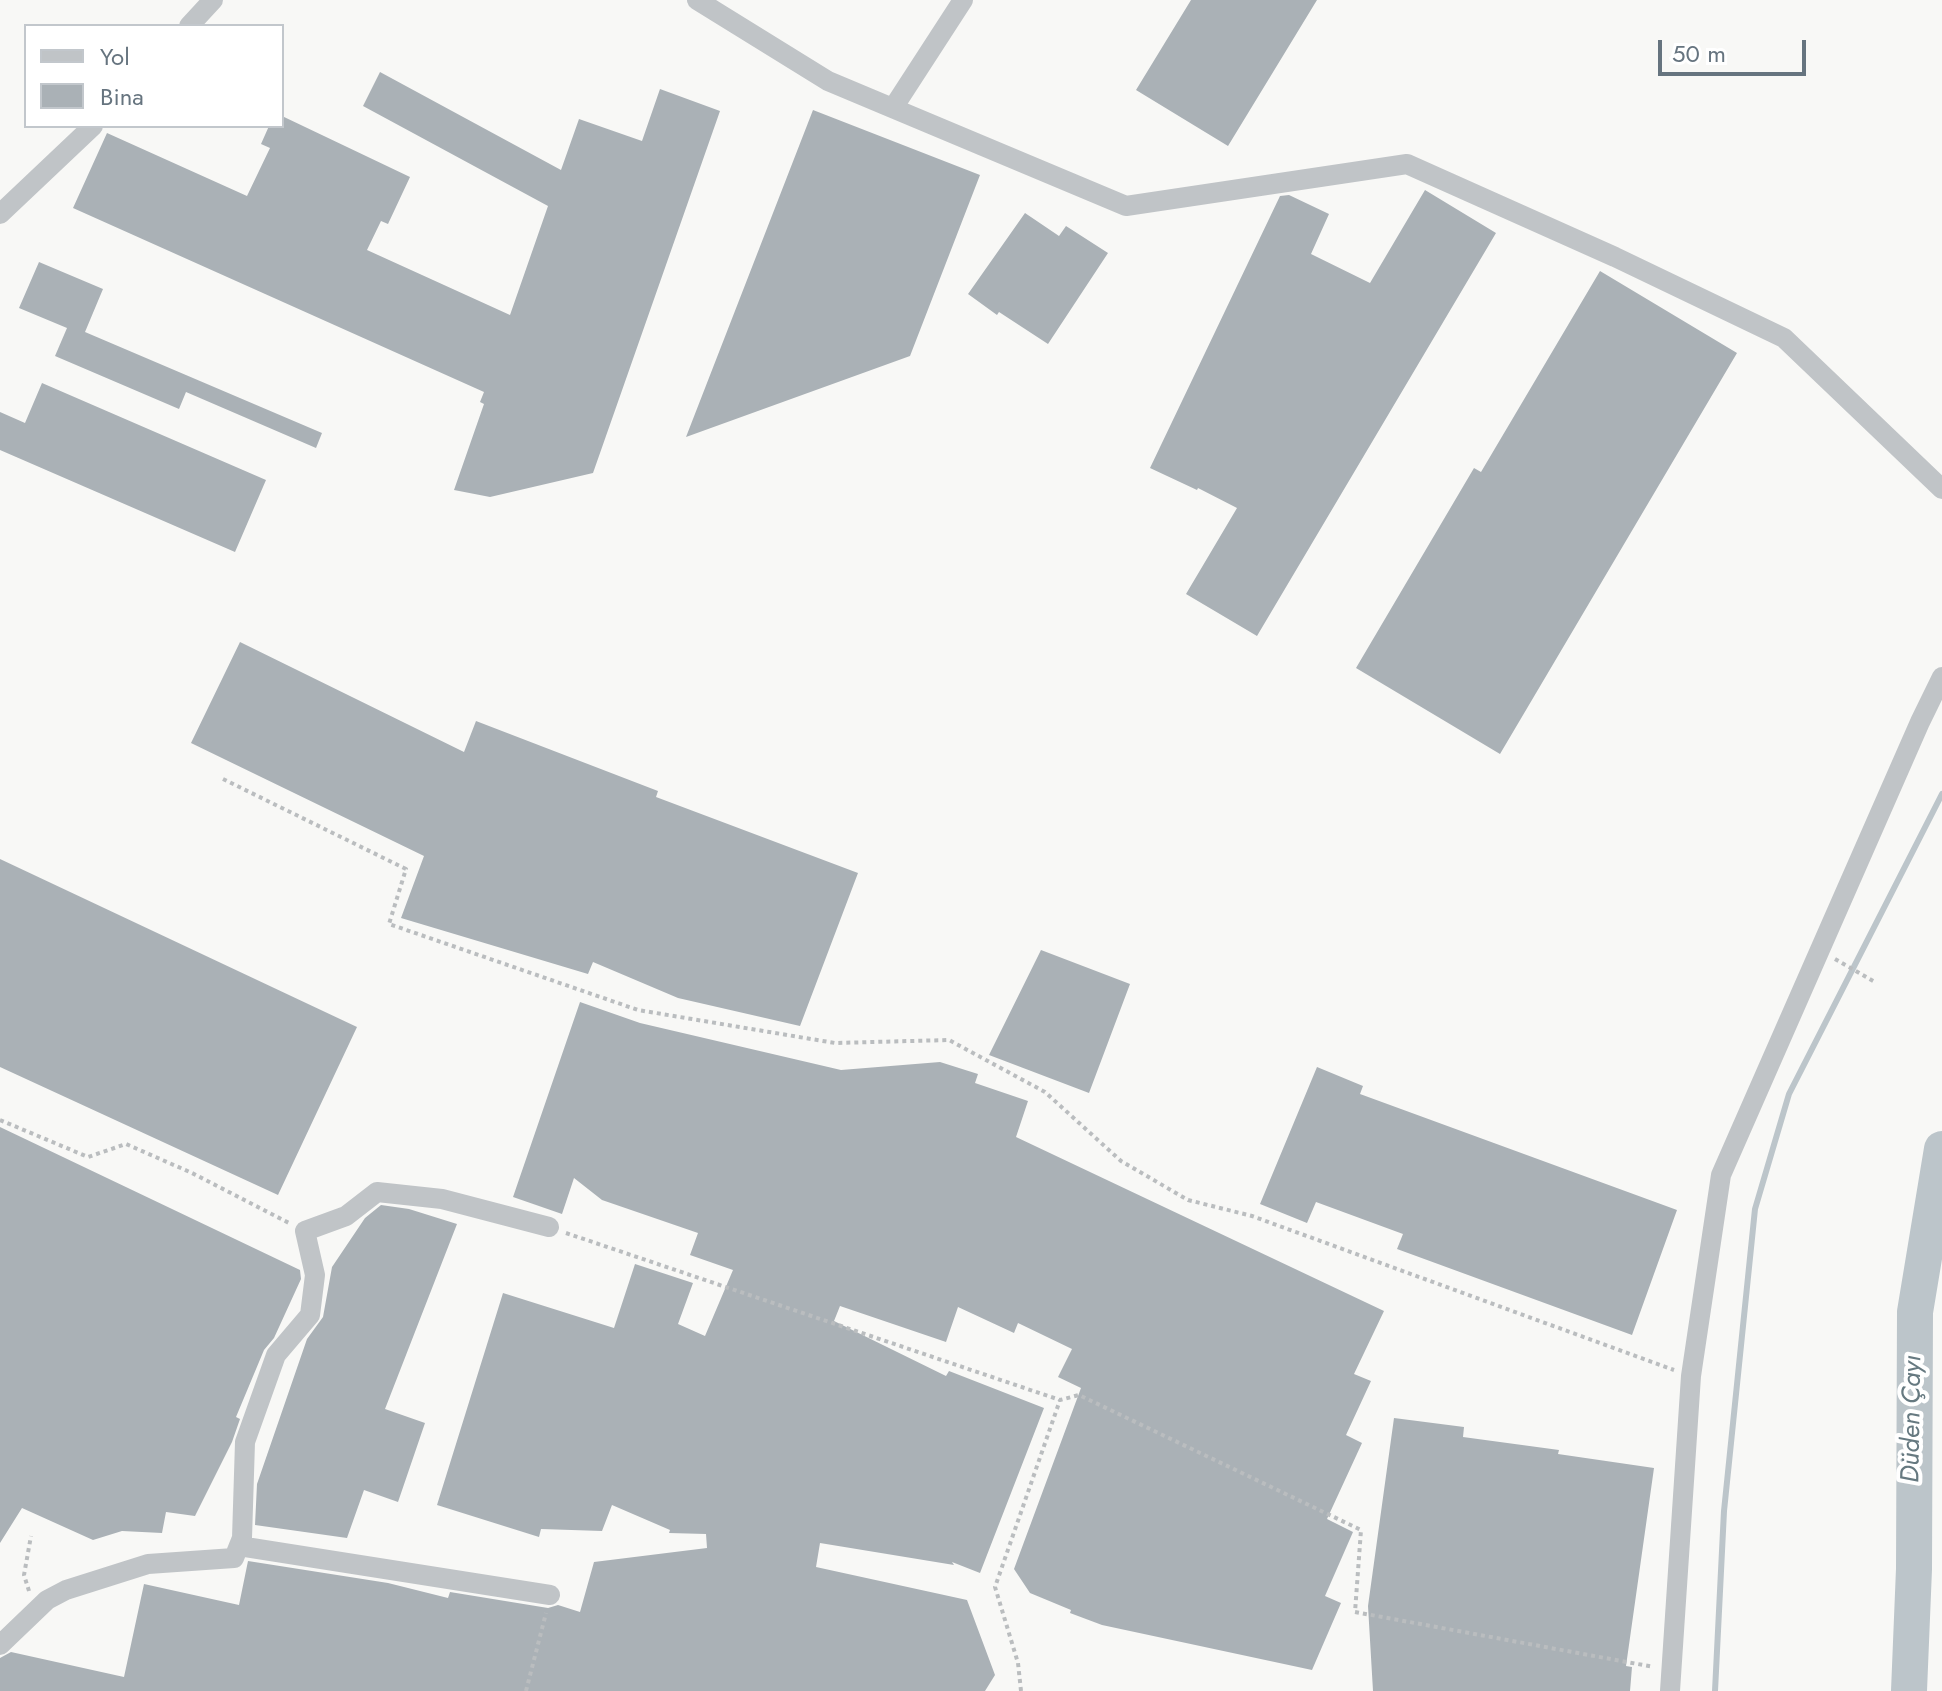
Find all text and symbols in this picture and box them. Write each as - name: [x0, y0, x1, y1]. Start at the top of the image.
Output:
- legend: [24, 24, 284, 128]
- scale bar: [1662, 24, 1810, 74]
- text: 50 m: [1672, 36, 1726, 71]
- text: Yol: [100, 39, 130, 74]
- text: Bina: [100, 79, 144, 114]
- water label: Düden Çayı: [1896, 1355, 1930, 1483]

